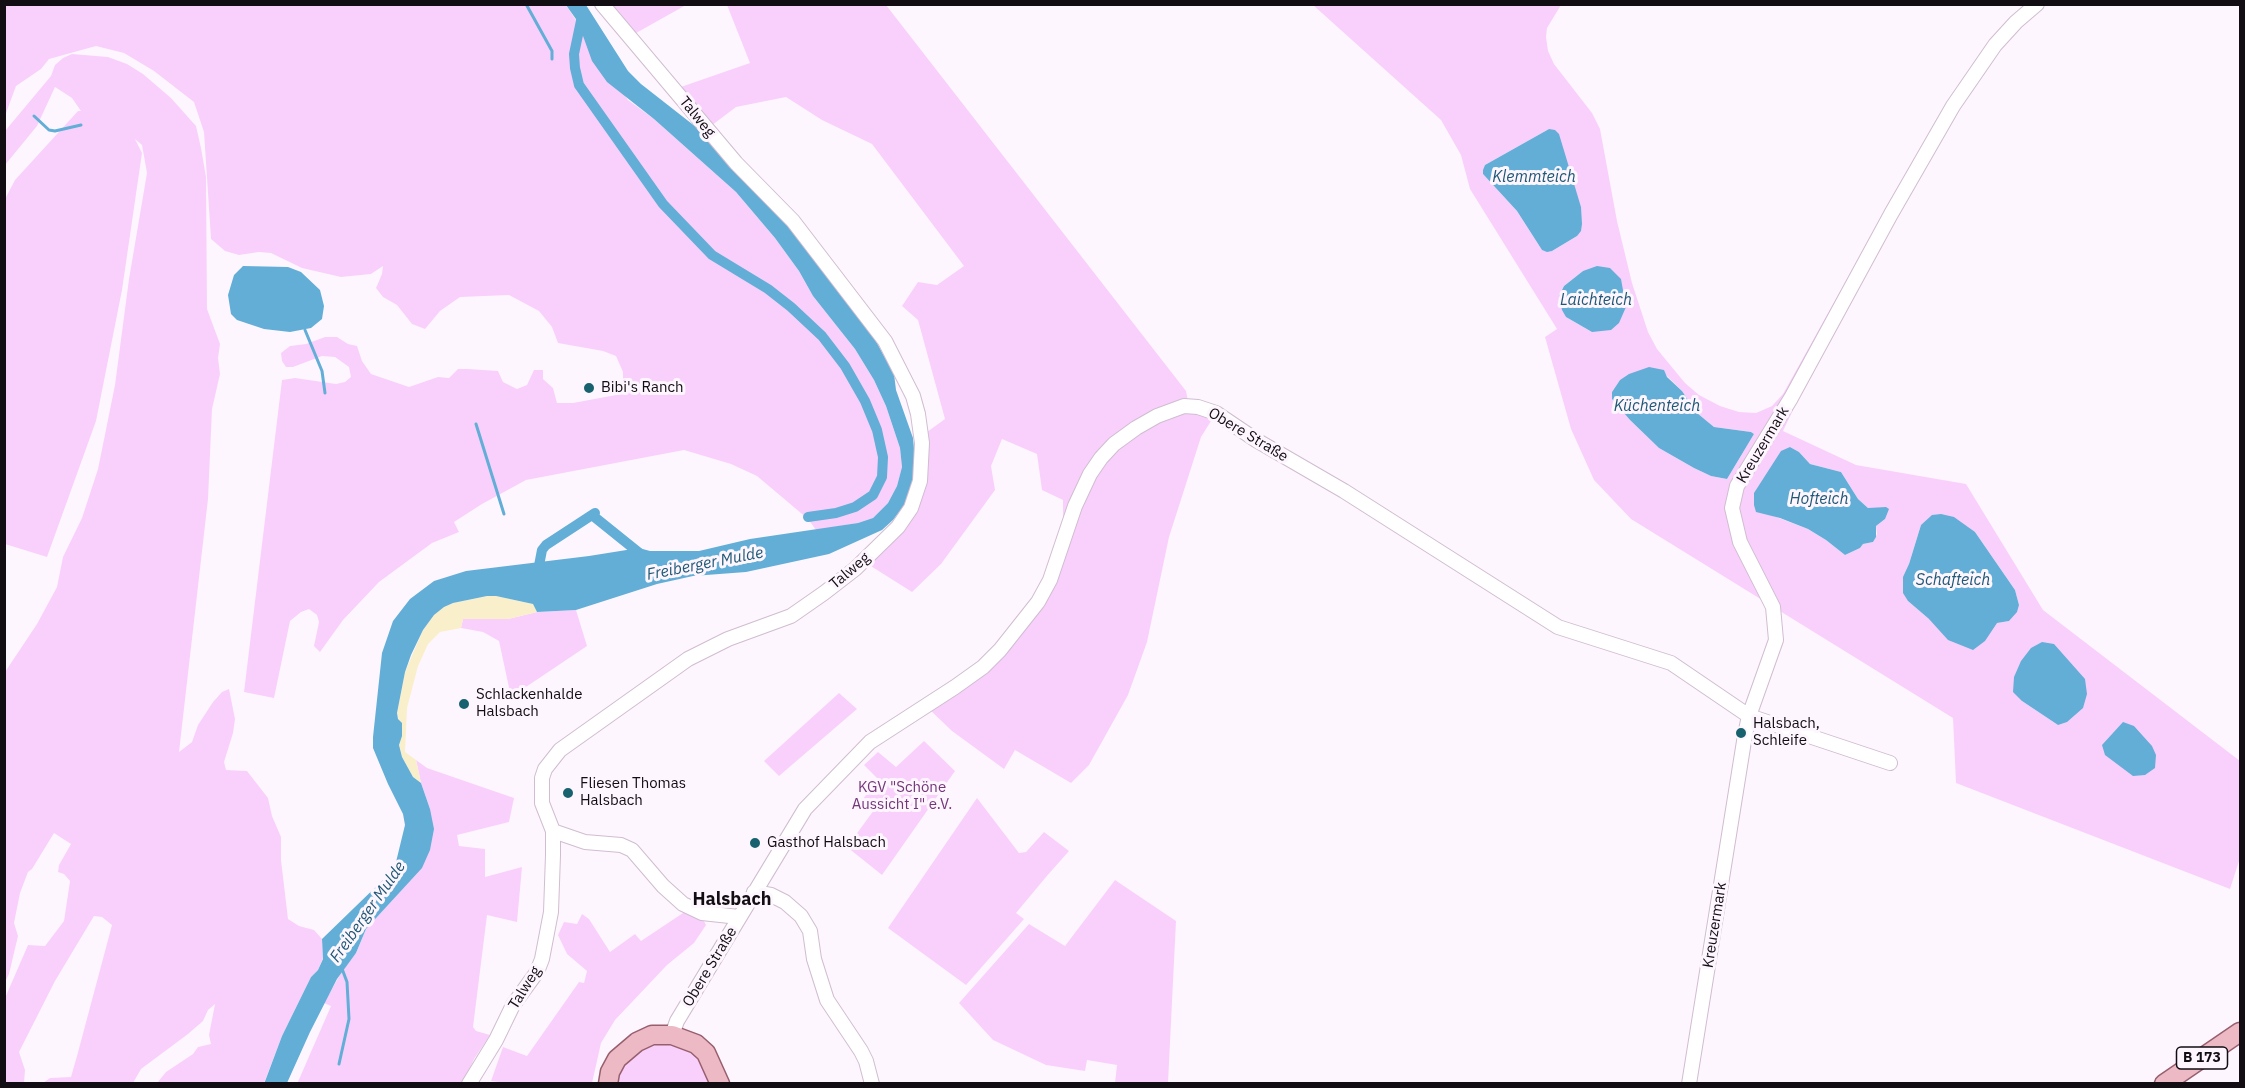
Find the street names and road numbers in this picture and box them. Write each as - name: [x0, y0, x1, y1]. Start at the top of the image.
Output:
- street label: Talweg: [675, 93, 719, 141]
- street label: Kreuzermark: [1733, 403, 1793, 487]
- street label: Obere Straße: [1205, 404, 1291, 466]
- street label: Talweg: [826, 549, 874, 593]
- street label: Kreuzermark: [1699, 881, 1731, 969]
- street label: Obere Straße: [679, 924, 741, 1010]
- street label: Talweg: [505, 963, 545, 1013]
- road number: B 173: [2176, 1047, 2228, 1069]

